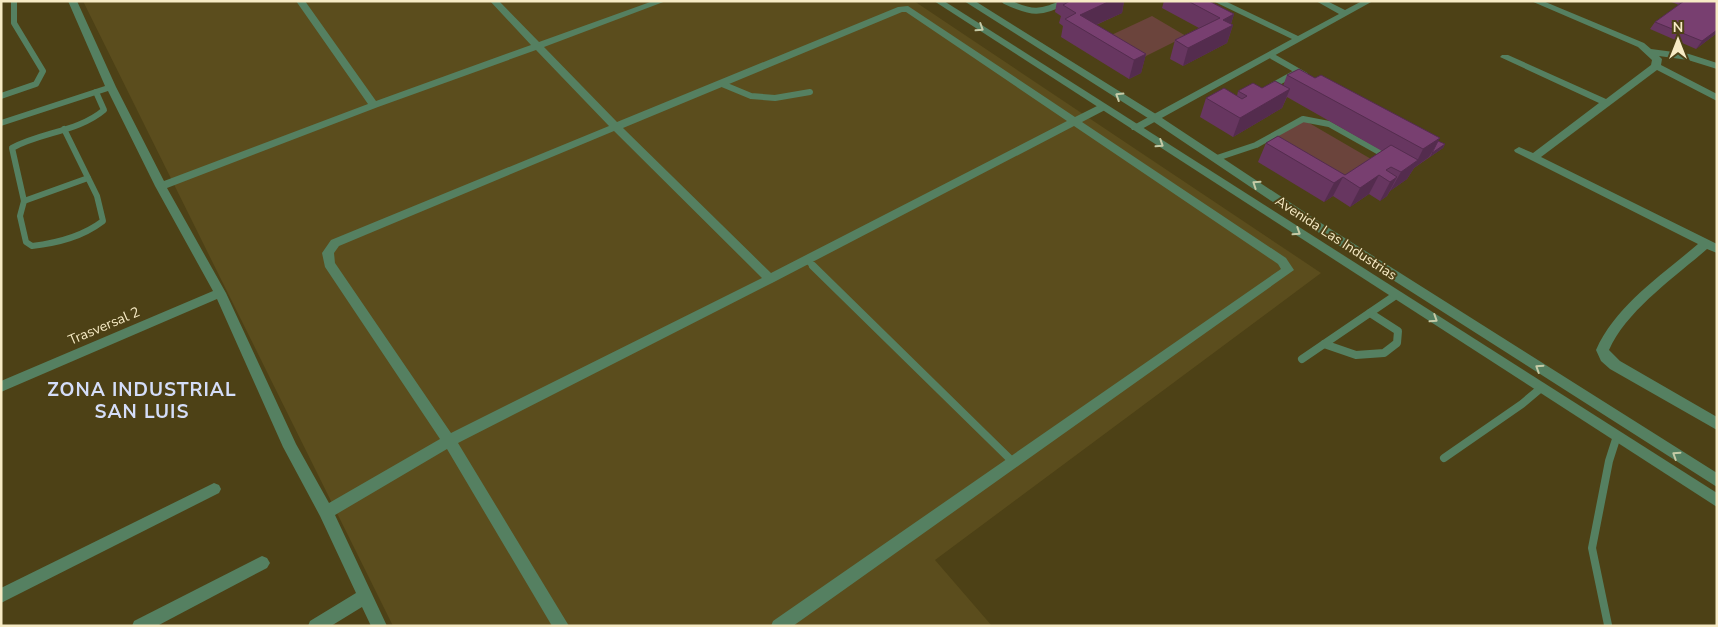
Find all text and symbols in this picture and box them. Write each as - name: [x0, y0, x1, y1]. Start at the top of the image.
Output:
- north arrow: [1653, 15, 1703, 65]
- text: N: [1673, 18, 1683, 37]
- one-way arrow: [974, 21, 983, 31]
- one-way arrow: [1116, 92, 1125, 102]
- one-way arrow: [1155, 138, 1164, 147]
- one-way arrow: [1252, 181, 1261, 190]
- street label: Avenida Las Industrias: [1271, 191, 1401, 285]
- one-way arrow: [1292, 225, 1301, 235]
- street label: Trasversal 2: [65, 302, 143, 350]
- one-way arrow: [1429, 313, 1438, 323]
- one-way arrow: [1535, 364, 1544, 374]
- district label: ZONA INDUSTRIAL SAN LUIS: [47, 377, 237, 425]
- one-way arrow: [1672, 452, 1681, 461]

